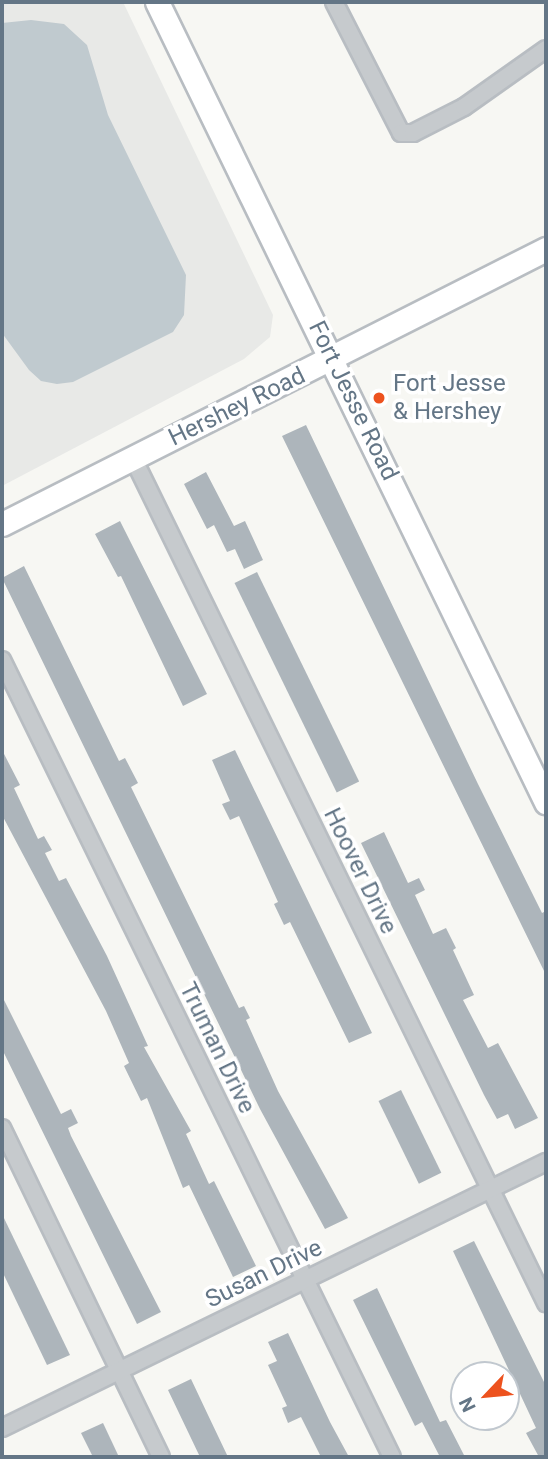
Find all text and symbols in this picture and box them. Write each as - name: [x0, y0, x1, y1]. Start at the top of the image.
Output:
- street label: Fort Jesse Road: [302, 317, 404, 485]
- street label: Hershey Road: [164, 362, 310, 452]
- place label: Fort Jesse & Hershey: [393, 370, 506, 426]
- marker: Fort Jesse & Hershey: [371, 390, 387, 406]
- street label: Hoover Drive: [317, 803, 403, 939]
- street label: Truman Drive: [173, 978, 261, 1118]
- street label: Susan Drive: [201, 1233, 327, 1315]
- north arrow: [450, 1361, 520, 1431]
- text: N: [454, 1393, 481, 1416]

